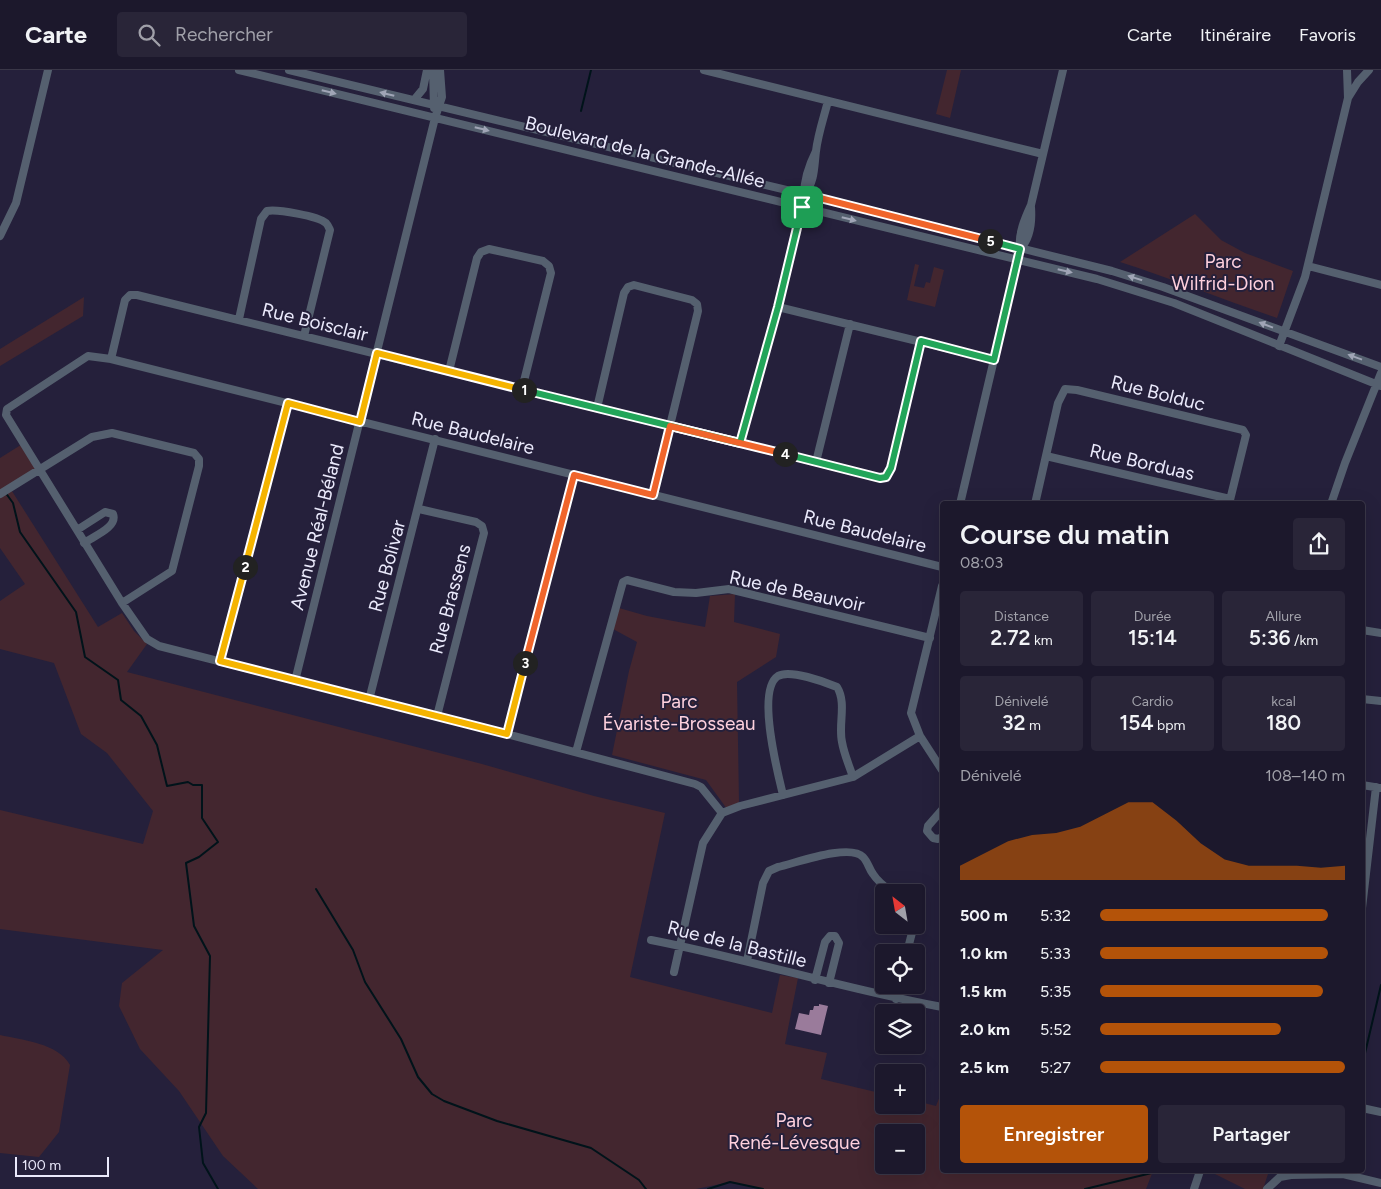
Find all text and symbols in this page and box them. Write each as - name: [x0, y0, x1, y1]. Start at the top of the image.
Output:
- search box: [117, 12, 467, 57]
- text: Carte: [25, 20, 87, 49]
- icon: search: [135, 21, 163, 49]
- text: Rechercher: [175, 23, 273, 46]
- text: Carte: [1127, 24, 1172, 46]
- text: Itinéraire: [1200, 24, 1271, 46]
- text: Favoris: [1299, 24, 1356, 46]
- one-way arrow: [321, 88, 336, 96]
- one-way arrow: [379, 90, 394, 98]
- street label: Boulevard de la Grande-Allée: [523, 111, 767, 193]
- one-way arrow: [475, 126, 490, 134]
- pin: [781, 186, 823, 228]
- icon: arrive: [788, 193, 816, 221]
- one-way arrow: [841, 215, 856, 223]
- pin: 5: [978, 228, 1002, 254]
- text: 5: [986, 233, 995, 250]
- park label: Parc Wilfrid-Dion: [1172, 250, 1274, 295]
- one-way arrow: [1057, 267, 1072, 275]
- one-way arrow: [1127, 273, 1142, 281]
- street label: Rue Boisclair: [260, 298, 371, 346]
- one-way arrow: [1258, 320, 1273, 328]
- one-way arrow: [1347, 353, 1362, 360]
- street label: Rue Bolduc: [1108, 370, 1208, 416]
- pin: 1: [512, 378, 536, 402]
- text: 1: [522, 382, 527, 399]
- street label: Rue Baudelaire: [409, 407, 537, 459]
- street label: Rue Borduas: [1087, 439, 1197, 485]
- street label: Avenue Réal-Béland: [285, 441, 349, 613]
- pin: 4: [772, 442, 798, 466]
- text: 4: [781, 446, 790, 463]
- street label: Rue Baudelaire: [801, 505, 929, 557]
- street label: Rue Bolivar: [364, 517, 410, 615]
- text: Course du matin: [960, 517, 1169, 551]
- button: share: [1293, 518, 1345, 570]
- street label: Rue Brassens: [424, 541, 476, 656]
- text: 08:03: [960, 553, 1003, 572]
- pin: 2: [232, 554, 258, 580]
- text: 2: [241, 559, 250, 576]
- street label: Rue de Beauvoir: [727, 565, 867, 617]
- text: Distance: [994, 608, 1049, 625]
- text: Durée: [1134, 608, 1171, 625]
- text: Allure: [1266, 608, 1301, 625]
- text: 2.72: [990, 625, 1031, 650]
- text: 15:14: [1128, 625, 1177, 650]
- text: 5:36: [1249, 625, 1291, 650]
- text: km: [1031, 632, 1053, 649]
- text: /km: [1291, 632, 1318, 649]
- pin: 3: [512, 650, 538, 676]
- text: 3: [522, 655, 529, 672]
- park label: Parc Évariste-Brosseau: [602, 690, 756, 735]
- text: Dénivelé: [995, 693, 1048, 710]
- text: Cardio: [1132, 693, 1173, 710]
- text: kcal: [1271, 693, 1296, 710]
- text: 32: [1002, 710, 1026, 735]
- text: 154: [1120, 710, 1154, 735]
- text: 180: [1266, 710, 1301, 735]
- text: m: [1026, 717, 1041, 734]
- text: bpm: [1154, 717, 1185, 734]
- text: Dénivelé: [960, 766, 1022, 785]
- text: 108–140 m: [1265, 766, 1345, 785]
- north arrow: [875, 884, 925, 934]
- map controls: [875, 884, 925, 1174]
- text: 500 m: [960, 906, 1008, 925]
- text: 5:32: [1040, 906, 1071, 925]
- street label: Rue de la Bastille: [665, 916, 809, 972]
- button: locate: [875, 944, 925, 994]
- text: 1.0 km: [960, 944, 1007, 963]
- text: 5:33: [1040, 944, 1071, 963]
- text: 1.5 km: [960, 982, 1006, 1001]
- text: 5:35: [1040, 982, 1071, 1001]
- button: layers: [875, 1004, 925, 1054]
- text: 2.0 km: [960, 1020, 1010, 1039]
- text: 5:52: [1040, 1020, 1071, 1039]
- text: 2.5 km: [960, 1058, 1009, 1077]
- text: 5:27: [1040, 1058, 1071, 1077]
- button: +: [875, 1064, 925, 1114]
- button: Enregistrer: [960, 1105, 1148, 1163]
- button: Partager: [1158, 1105, 1345, 1163]
- park label: Parc René-Lévesque: [728, 1109, 860, 1154]
- button: −: [875, 1124, 925, 1174]
- scale bar: [15, 1154, 109, 1177]
- text: 100 m: [22, 1157, 61, 1174]

